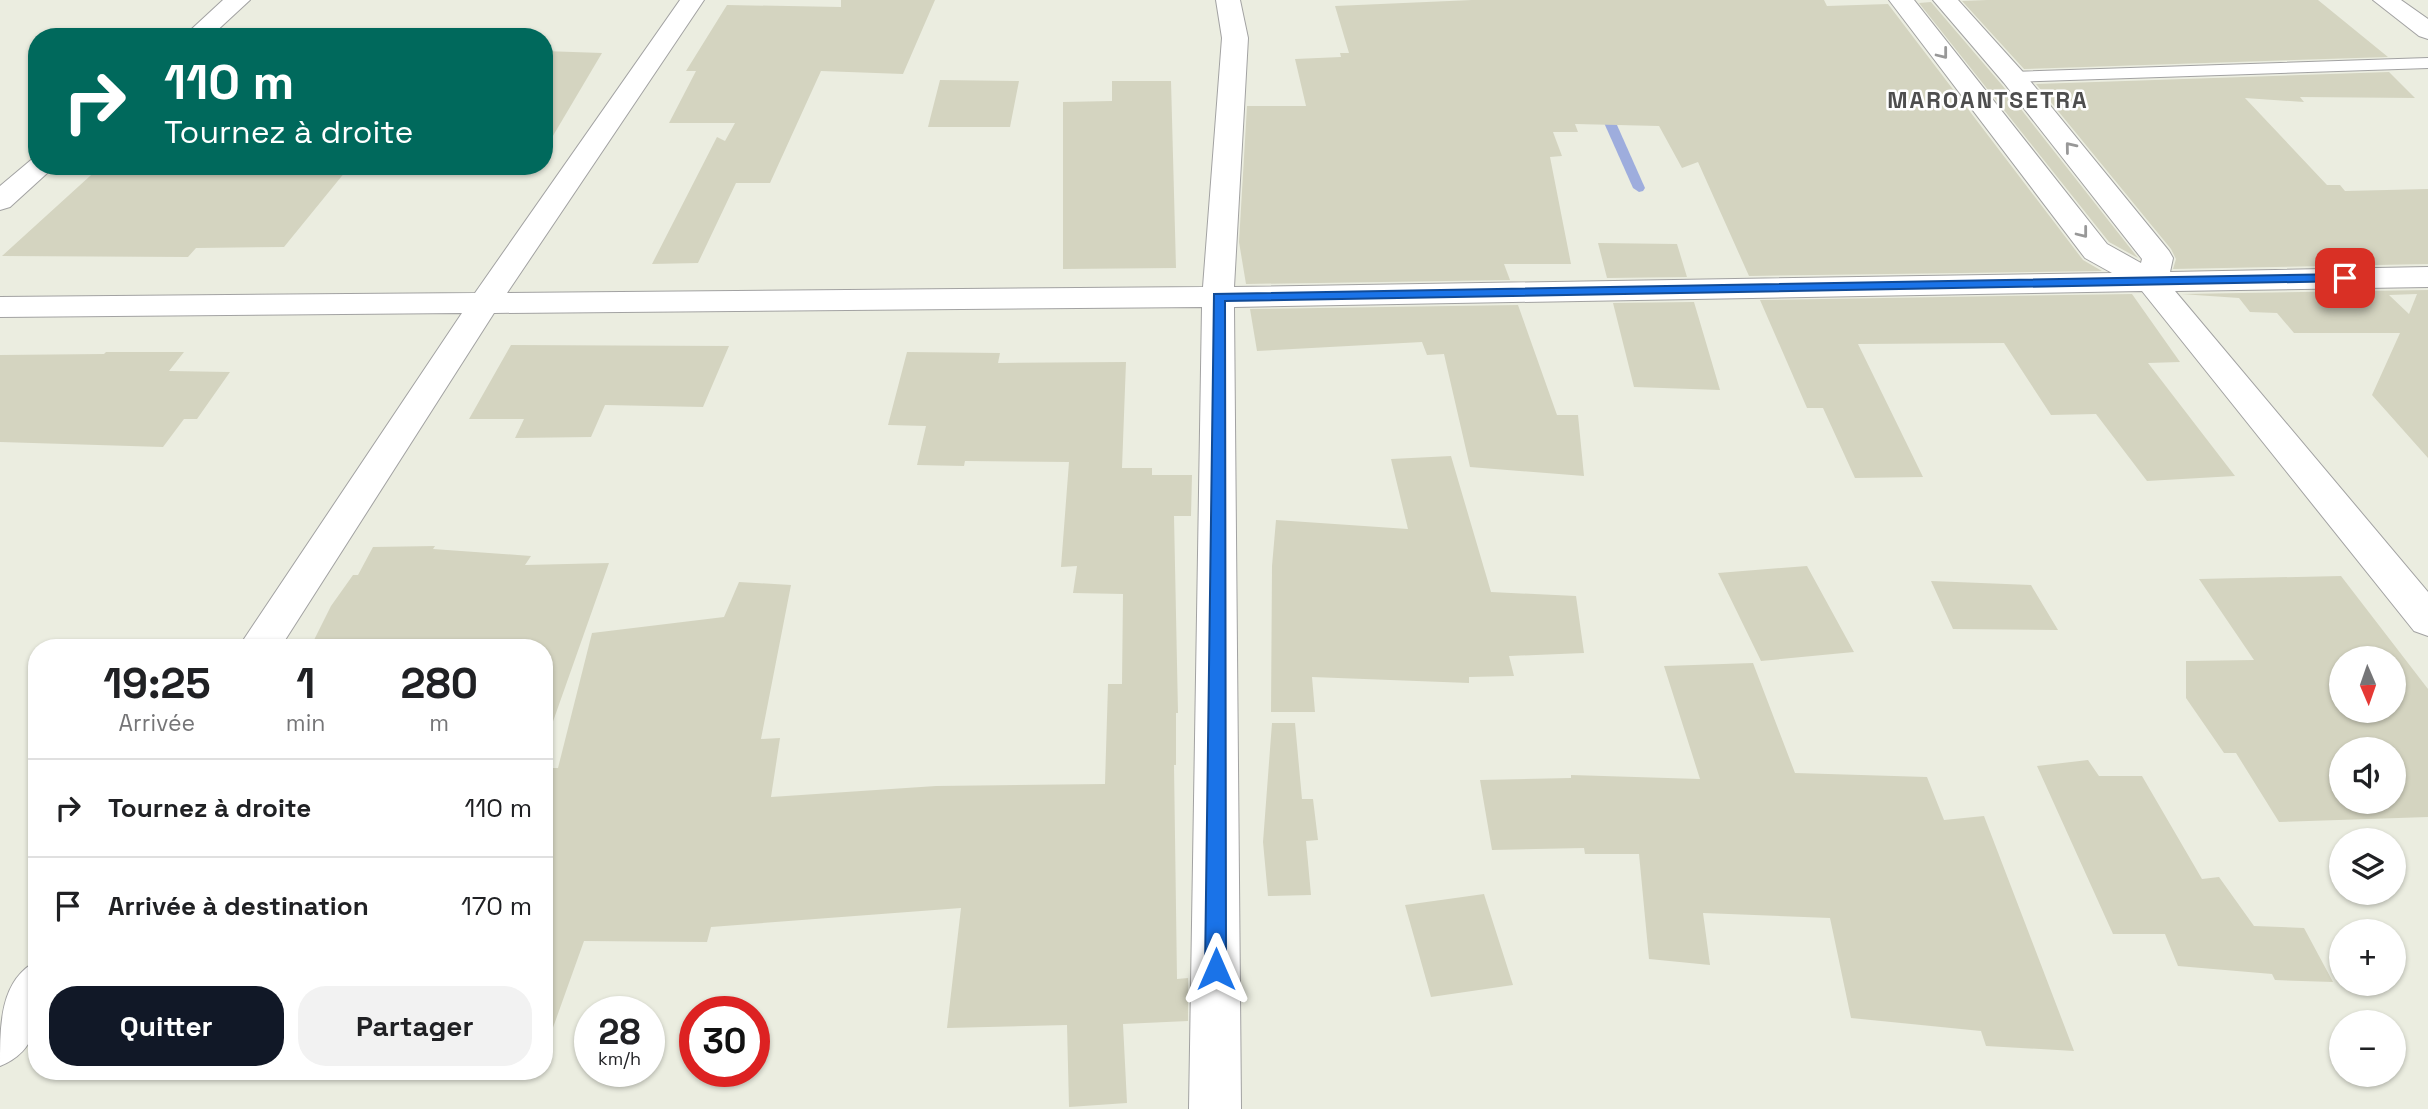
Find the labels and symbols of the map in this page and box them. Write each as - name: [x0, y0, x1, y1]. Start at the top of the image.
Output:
- one-way arrow: [1935, 46, 1947, 59]
- district label: MAROANTSETRA: [1887, 85, 2089, 115]
- one-way arrow: [2065, 143, 2078, 155]
- one-way arrow: [2074, 226, 2087, 238]
- pin: [2315, 248, 2375, 308]
- north arrow: [2329, 646, 2406, 723]
- position arrow: [1179, 932, 1253, 1006]
- speed limit sign: 30: [679, 996, 770, 1087]

